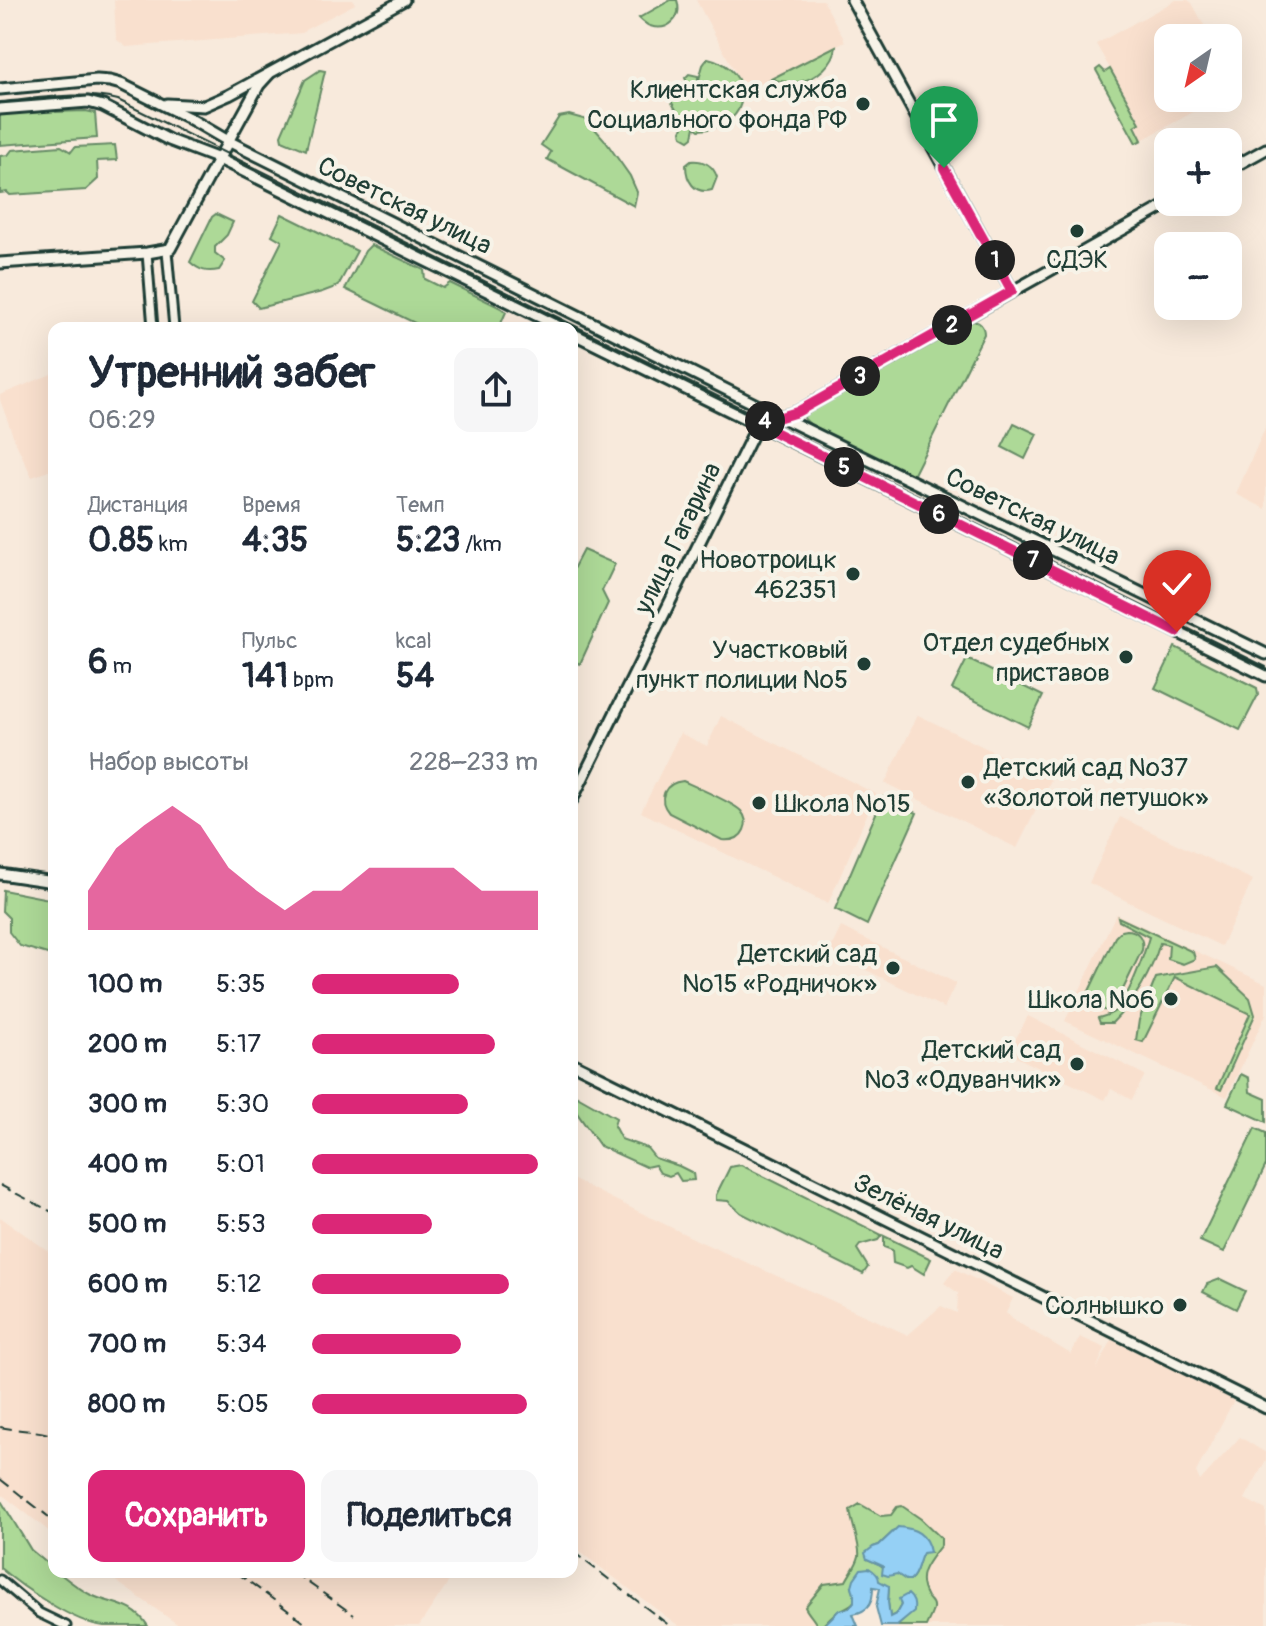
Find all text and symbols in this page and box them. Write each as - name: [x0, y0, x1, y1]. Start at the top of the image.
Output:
- north arrow: [1154, 24, 1242, 112]
- map controls: [1154, 24, 1242, 320]
- place label: Клиентская служба Социального фонда РФ: [587, 74, 847, 136]
- pin: [910, 86, 978, 168]
- marker: Клиентская служба Социального фонда РФ: [854, 95, 872, 113]
- icon: arrive: [922, 98, 966, 142]
- button: +: [1154, 128, 1242, 216]
- street label: Советская улица: [312, 150, 497, 262]
- marker: СДЭК: [1068, 222, 1086, 240]
- button: −: [1154, 232, 1242, 320]
- pin: 1: [975, 240, 1015, 280]
- place label: СДЭК: [1046, 244, 1108, 276]
- text: 1: [991, 246, 999, 274]
- pin: 2: [932, 305, 972, 345]
- text: 2: [946, 311, 958, 339]
- text: Утренний забег: [88, 346, 375, 401]
- button: share: [454, 348, 538, 432]
- pin: 3: [840, 356, 880, 396]
- text: 3: [854, 362, 866, 390]
- pin: 4: [745, 401, 785, 441]
- text: 06:29: [88, 404, 156, 436]
- text: 4: [759, 407, 771, 435]
- pin: 5: [824, 447, 864, 487]
- text: 5: [838, 453, 850, 481]
- street label: улица Гагарина: [627, 457, 728, 620]
- street label: Советская улица: [940, 461, 1125, 573]
- text: Дистанция: [88, 491, 188, 519]
- text: Время: [242, 491, 301, 519]
- text: Темп: [396, 491, 445, 519]
- pin: 6: [919, 494, 959, 534]
- text: 6: [933, 500, 945, 528]
- text: 0.85: [88, 519, 154, 562]
- text: 4:35: [242, 519, 308, 562]
- text: 5:23: [396, 519, 460, 562]
- text: km: [154, 530, 188, 558]
- text: /km: [460, 530, 502, 558]
- pin: 7: [1013, 540, 1053, 580]
- place label: Новотроицк 462351: [699, 544, 837, 606]
- text: 7: [1027, 546, 1039, 574]
- pin: [1143, 550, 1211, 632]
- icon: check: [1155, 562, 1199, 606]
- marker: Новотроицк 462351: [844, 565, 862, 583]
- text: Пульс: [242, 627, 297, 655]
- text: kcal: [396, 627, 432, 655]
- place label: Отдел судебных приставов: [922, 627, 1110, 689]
- place label: Участковый пункт полиции №5: [635, 634, 848, 696]
- text: 6: [88, 641, 108, 684]
- marker: Отдел судебных приставов: [1117, 648, 1135, 666]
- text: m: [108, 652, 132, 680]
- text: 141: [242, 655, 288, 698]
- text: 54: [396, 655, 434, 698]
- marker: Участковый пункт полиции №5: [855, 655, 873, 673]
- text: bpm: [288, 666, 334, 694]
- text: Набор высоты: [88, 746, 249, 778]
- text: 228–233 m: [409, 746, 538, 778]
- place label: Детский сад №37 «Золотой петушок»: [983, 752, 1208, 814]
- marker: Детский сад №37 «Золотой петушок»: [959, 773, 977, 791]
- place label: Школа №15: [775, 788, 911, 820]
- marker: Школа №15: [750, 794, 768, 812]
- place label: Детский сад №15 «Родничок»: [682, 938, 877, 1000]
- marker: Детский сад №15 «Родничок»: [884, 959, 902, 977]
- text: 100 m: [88, 968, 162, 1000]
- text: 5:35: [216, 968, 266, 1000]
- place label: Школа №6: [1028, 984, 1155, 1016]
- marker: Школа №6: [1162, 990, 1180, 1008]
- text: 200 m: [88, 1028, 167, 1060]
- text: 5:17: [216, 1028, 261, 1060]
- place label: Детский сад №3 «Одуванчик»: [864, 1034, 1061, 1096]
- marker: Детский сад №3 «Одуванчик»: [1068, 1055, 1086, 1073]
- text: 300 m: [88, 1088, 167, 1120]
- text: 5:30: [216, 1088, 269, 1120]
- text: 400 m: [88, 1148, 167, 1180]
- text: 5:01: [216, 1148, 265, 1180]
- street label: Зелёная улица: [848, 1167, 1009, 1267]
- text: 500 m: [88, 1208, 166, 1240]
- text: 5:53: [216, 1208, 266, 1240]
- text: 600 m: [88, 1268, 167, 1300]
- text: 5:12: [216, 1268, 262, 1300]
- place label: Солнышко: [1045, 1290, 1164, 1322]
- marker: Солнышко: [1171, 1296, 1189, 1314]
- text: 700 m: [88, 1328, 166, 1360]
- text: 5:34: [216, 1328, 267, 1360]
- text: 800 m: [88, 1388, 165, 1420]
- text: 5:05: [216, 1388, 269, 1420]
- button: Сохранить: [88, 1470, 305, 1562]
- button: Поделиться: [321, 1470, 538, 1562]

